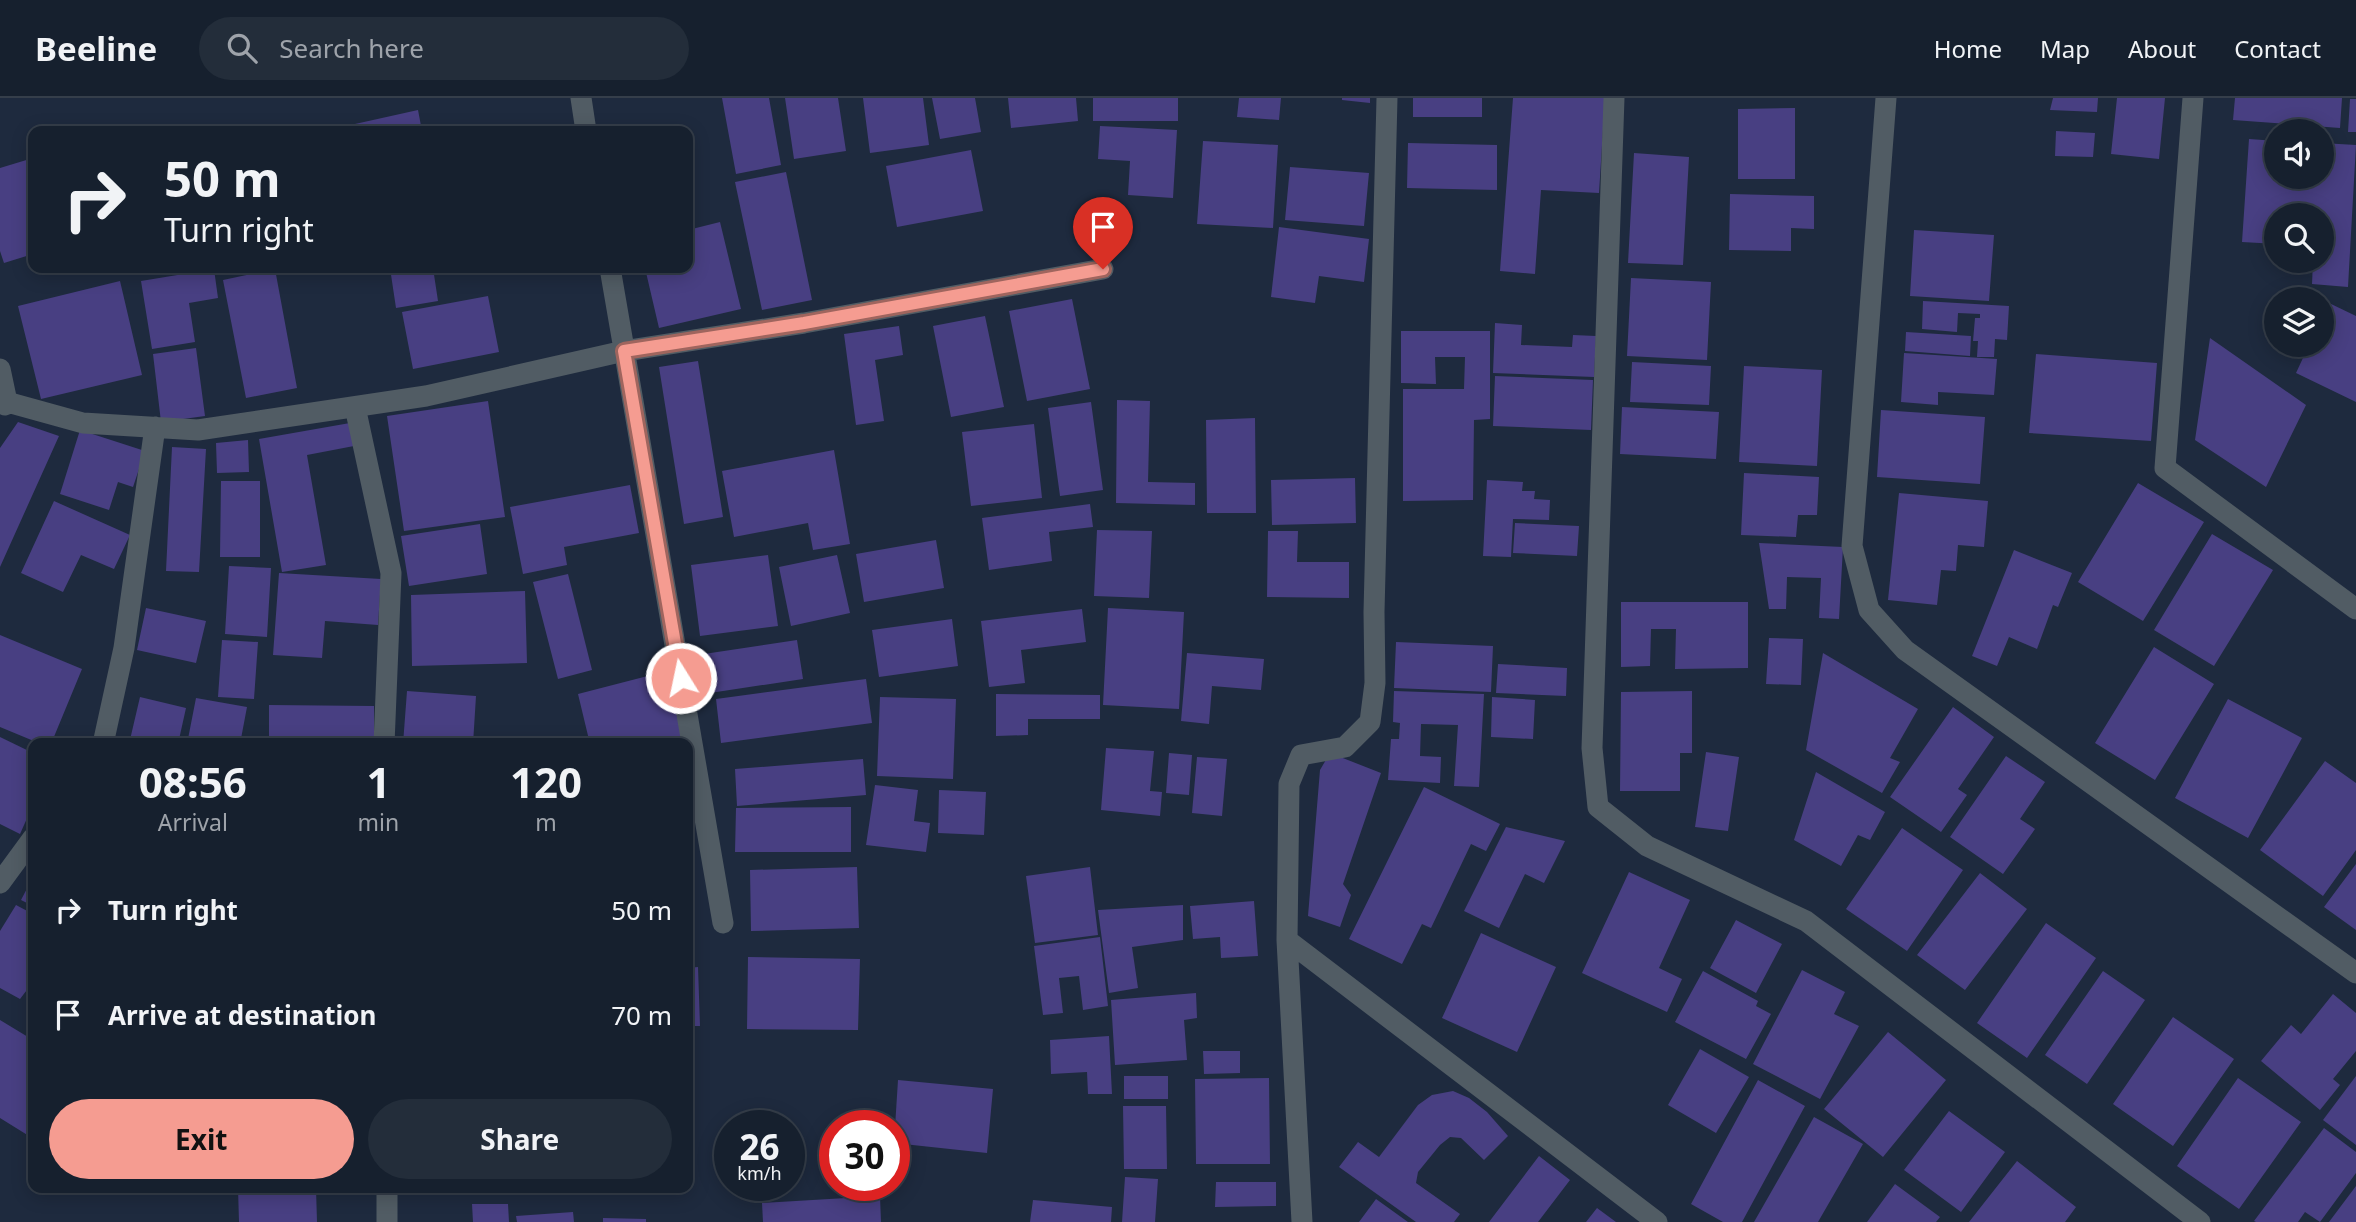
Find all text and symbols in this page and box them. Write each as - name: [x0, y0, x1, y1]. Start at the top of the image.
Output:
- search box: [199, 17, 689, 80]
- text: Beeline: [35, 26, 157, 71]
- icon: search: [223, 29, 261, 67]
- text: Search here: [279, 30, 424, 66]
- text: Home: [1934, 32, 2002, 65]
- text: Map: [2040, 32, 2090, 65]
- text: About: [2128, 32, 2196, 65]
- text: Contact: [2234, 32, 2321, 65]
- map controls: [2264, 119, 2334, 357]
- button: sound: [2264, 119, 2334, 189]
- text: 50 m: [164, 145, 281, 211]
- icon: right: [49, 154, 140, 245]
- pin: [1073, 197, 1133, 269]
- button: search: [2264, 203, 2334, 273]
- text: Turn right: [164, 208, 314, 251]
- icon: arrive: [1084, 208, 1122, 246]
- button: layers: [2264, 287, 2334, 357]
- position arrow: [644, 641, 718, 715]
- text: 08:56: [139, 753, 247, 810]
- text: 1: [366, 753, 390, 810]
- text: 120: [510, 753, 582, 810]
- text: Arrival: [158, 806, 228, 838]
- text: min: [358, 806, 399, 838]
- text: m: [535, 806, 557, 838]
- icon: right: [49, 891, 87, 929]
- text: Turn right: [108, 892, 238, 928]
- text: 50 m: [611, 892, 672, 928]
- icon: arrive: [49, 996, 87, 1034]
- text: Arrive at destination: [108, 997, 377, 1033]
- text: 70 m: [611, 997, 672, 1033]
- button: Exit: [49, 1099, 354, 1179]
- button: Share: [368, 1099, 672, 1179]
- speed limit sign: 30: [819, 1110, 910, 1201]
- text: 26: [739, 1123, 780, 1170]
- text: km/h: [737, 1161, 782, 1185]

